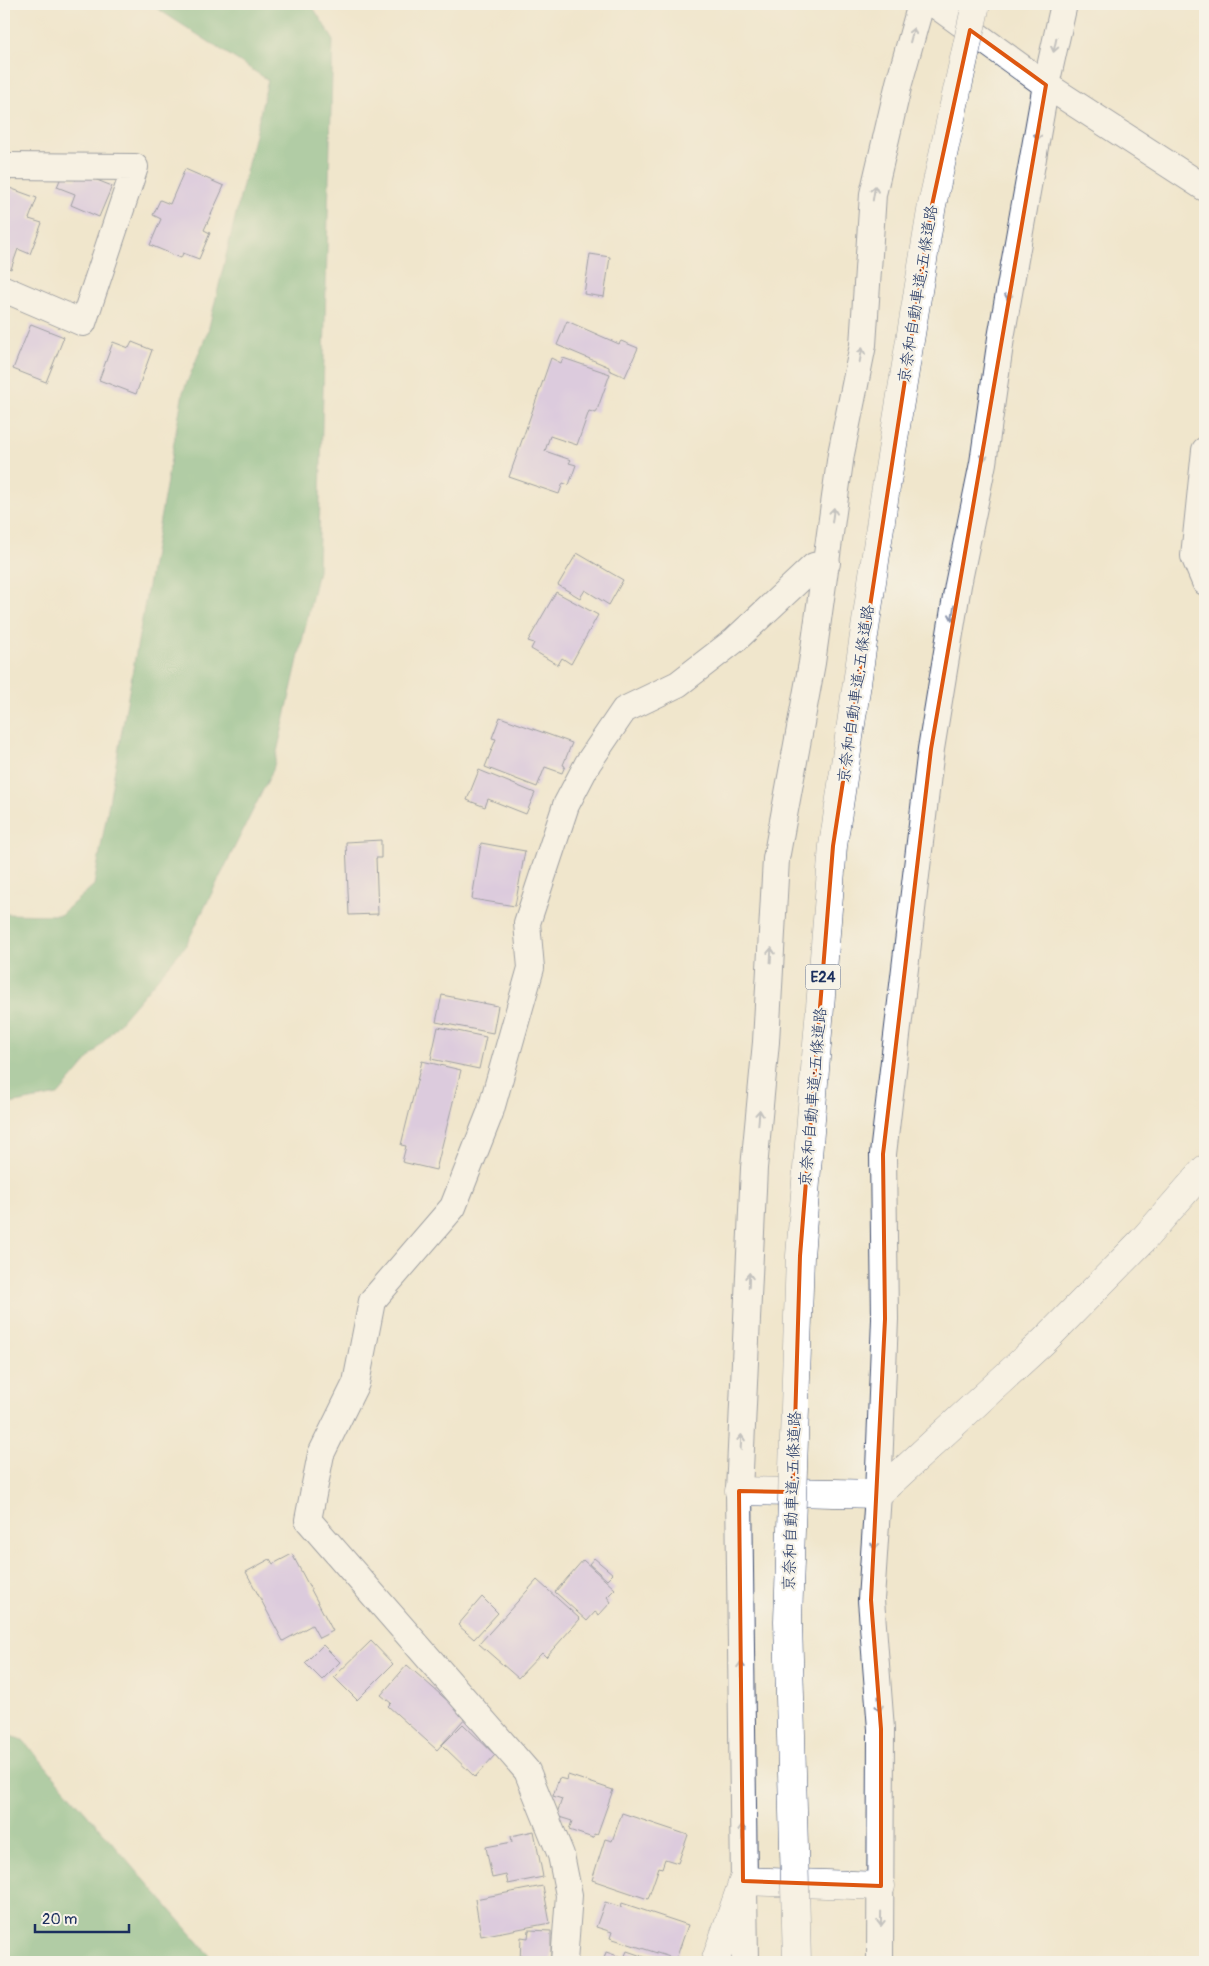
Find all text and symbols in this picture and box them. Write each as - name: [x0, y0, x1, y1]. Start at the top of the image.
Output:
- one-way arrow: [908, 28, 918, 44]
- one-way arrow: [1050, 36, 1059, 52]
- one-way arrow: [1032, 125, 1042, 141]
- one-way arrow: [869, 186, 879, 202]
- street label: 京奈和自動車道;五條道路: [894, 203, 942, 385]
- one-way arrow: [1003, 285, 1013, 301]
- one-way arrow: [856, 347, 866, 363]
- one-way arrow: [979, 446, 989, 462]
- one-way arrow: [828, 507, 838, 523]
- street label: 京奈和自動車道;五條道路: [834, 603, 878, 785]
- one-way arrow: [948, 605, 958, 621]
- one-way arrow: [766, 948, 775, 964]
- road number: E24: [806, 964, 840, 990]
- street label: 京奈和自動車道;五條道路: [795, 1006, 831, 1188]
- one-way arrow: [754, 1110, 764, 1126]
- one-way arrow: [744, 1272, 753, 1288]
- street label: 京奈和自動車道;五條道路: [779, 1410, 805, 1592]
- one-way arrow: [737, 1434, 746, 1450]
- one-way arrow: [870, 1534, 880, 1550]
- one-way arrow: [736, 1662, 746, 1678]
- one-way arrow: [874, 1696, 884, 1712]
- one-way arrow: [737, 1824, 747, 1840]
- scale bar: [35, 1901, 129, 1933]
- text: 20 m: [42, 1910, 77, 1929]
- one-way arrow: [876, 1910, 886, 1927]

